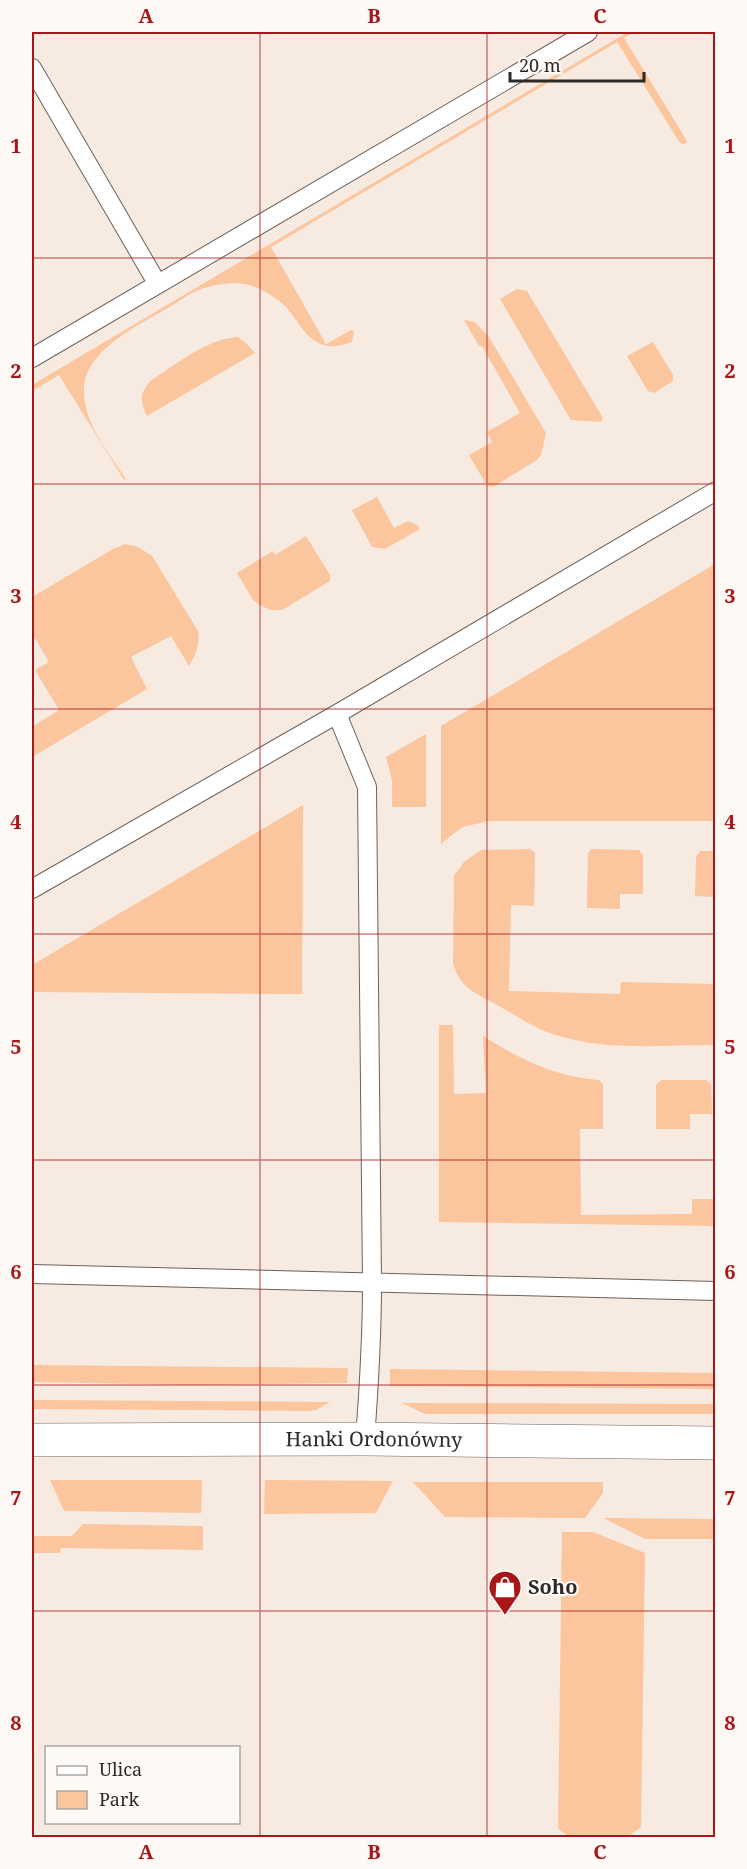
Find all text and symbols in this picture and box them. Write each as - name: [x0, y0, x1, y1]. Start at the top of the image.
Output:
- text: A: [138, 2, 154, 29]
- text: B: [367, 2, 381, 29]
- text: C: [593, 2, 607, 29]
- scale bar: [510, 45, 644, 83]
- text: 20 m: [519, 53, 561, 77]
- text: 1: [10, 132, 22, 159]
- text: 1: [724, 132, 736, 159]
- text: 2: [10, 357, 22, 384]
- text: 2: [724, 357, 736, 384]
- text: 3: [10, 582, 22, 609]
- text: 3: [724, 582, 736, 609]
- text: 4: [10, 808, 22, 835]
- text: 4: [724, 808, 736, 835]
- text: 5: [10, 1033, 22, 1060]
- text: 5: [724, 1033, 736, 1060]
- text: 6: [10, 1258, 22, 1285]
- text: 6: [724, 1258, 736, 1285]
- street label: Hanki Ordonówny: [285, 1425, 463, 1453]
- text: 7: [10, 1484, 22, 1511]
- text: 7: [724, 1484, 736, 1511]
- shop icon: Soho: [487, 1569, 523, 1616]
- place label: Soho: [528, 1573, 577, 1600]
- text: 8: [10, 1709, 22, 1736]
- text: 8: [724, 1709, 736, 1736]
- legend: [45, 1746, 240, 1824]
- text: Ulica: [99, 1757, 142, 1781]
- text: Park: [99, 1787, 139, 1811]
- text: A: [138, 1838, 154, 1865]
- text: B: [367, 1838, 381, 1865]
- text: C: [593, 1838, 607, 1865]

